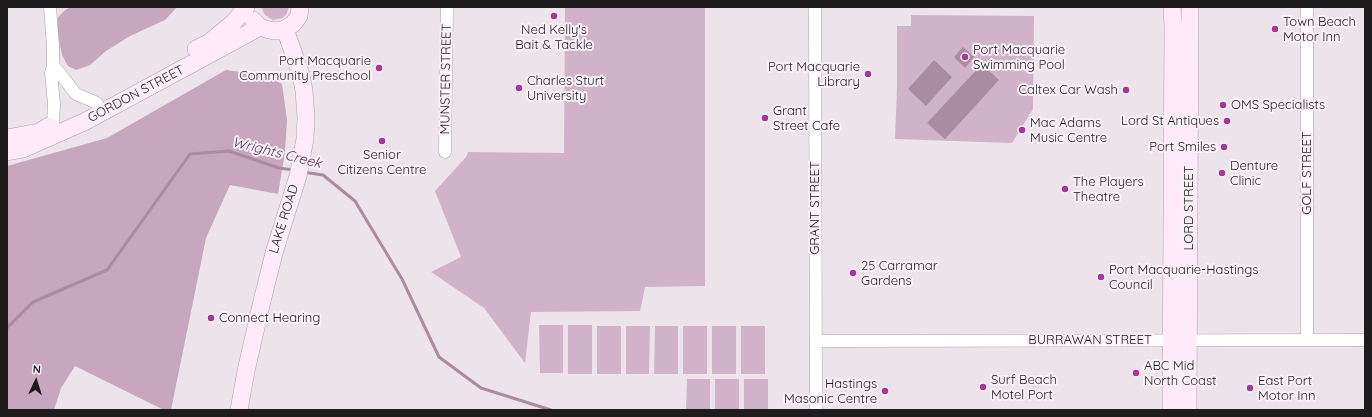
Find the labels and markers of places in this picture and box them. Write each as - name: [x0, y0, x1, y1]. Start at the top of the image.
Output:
- marker: Ned Kelly's Bait & Tackle: [549, 11, 559, 21]
- place label: Town Beach Motor Inn: [1283, 14, 1356, 45]
- place label: Ned Kelly's Bait & Tackle: [515, 22, 593, 53]
- marker: Town Beach Motor Inn: [1270, 24, 1280, 34]
- place label: Port Macquarie Swimming Pool: [973, 42, 1065, 73]
- marker: Port Macquarie Swimming Pool: [960, 52, 970, 62]
- place label: Port Macquarie Community Preschool: [239, 53, 371, 84]
- place label: Port Macquarie Library: [768, 59, 860, 90]
- marker: Port Macquarie Community Preschool: [374, 63, 384, 73]
- marker: Port Macquarie Library: [863, 69, 873, 79]
- place label: Charles Sturt University: [527, 73, 604, 104]
- place label: Caltex Car Wash: [1019, 82, 1118, 98]
- marker: Charles Sturt University: [514, 83, 524, 93]
- marker: Caltex Car Wash: [1121, 85, 1131, 95]
- place label: OMS Specialists: [1231, 97, 1325, 113]
- marker: OMS Specialists: [1218, 100, 1228, 110]
- place label: Grant Street Cafe: [773, 103, 840, 134]
- marker: Grant Street Cafe: [760, 113, 770, 123]
- place label: Lord St Antiques: [1121, 113, 1219, 129]
- place label: Mac Adams Music Centre: [1030, 115, 1107, 146]
- marker: Lord St Antiques: [1222, 116, 1232, 126]
- marker: Mac Adams Music Centre: [1017, 125, 1027, 135]
- marker: Senior Citizens Centre: [377, 136, 387, 146]
- place label: Port Smiles: [1149, 139, 1216, 155]
- marker: Port Smiles: [1219, 142, 1229, 152]
- place label: Senior Citizens Centre: [338, 147, 426, 178]
- place label: Denture Clinic: [1230, 158, 1278, 189]
- marker: Denture Clinic: [1217, 168, 1227, 178]
- place label: The Players Theatre: [1073, 174, 1144, 205]
- marker: The Players Theatre: [1060, 184, 1070, 194]
- place label: 25 Carramar Gardens: [861, 258, 938, 289]
- place label: Port Macquarie-Hastings Council: [1109, 262, 1258, 293]
- marker: 25 Carramar Gardens: [848, 268, 858, 278]
- marker: Port Macquarie-Hastings Council: [1096, 272, 1106, 282]
- place label: Connect Hearing: [219, 310, 320, 326]
- marker: Connect Hearing: [206, 313, 216, 323]
- place label: ABC Mid North Coast: [1144, 358, 1216, 389]
- marker: ABC Mid North Coast: [1131, 368, 1141, 378]
- place label: Surf Beach Motel Port: [991, 372, 1057, 403]
- place label: East Port Motor Inn: [1258, 373, 1316, 404]
- place label: Hastings Masonic Centre: [784, 376, 877, 407]
- marker: Surf Beach Motel Port: [978, 382, 988, 392]
- marker: East Port Motor Inn: [1245, 383, 1255, 393]
- marker: Hastings Masonic Centre: [880, 386, 890, 396]

